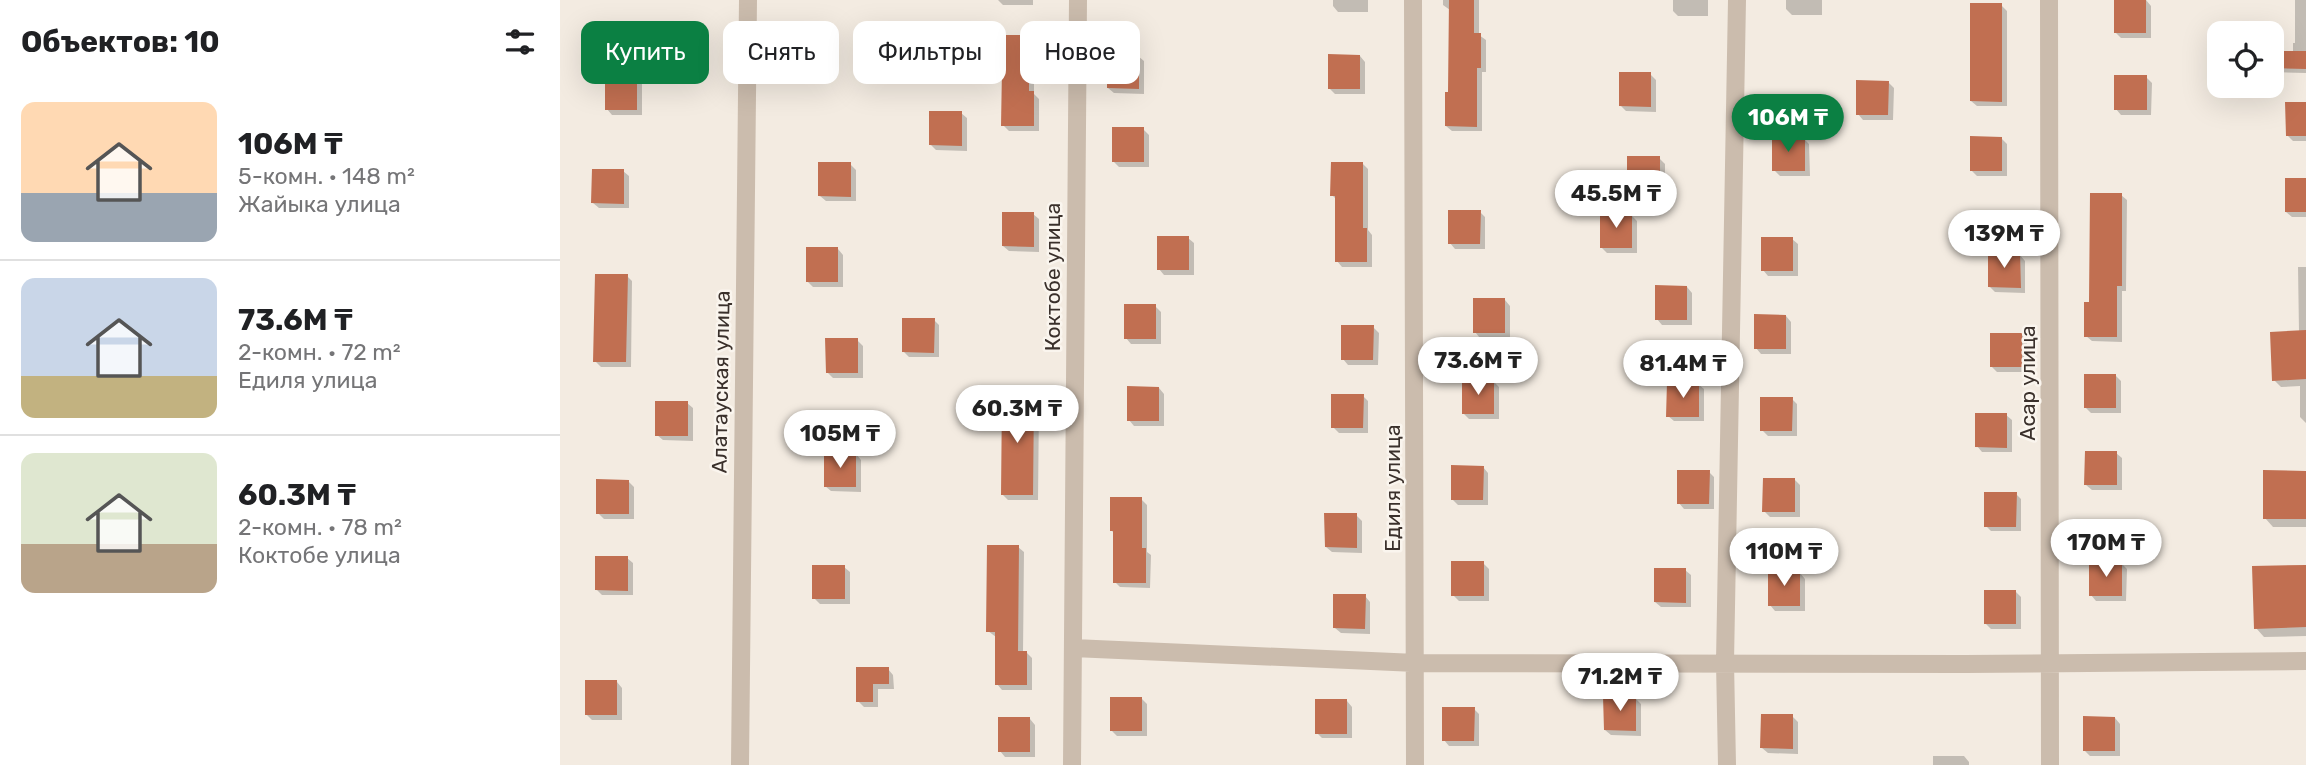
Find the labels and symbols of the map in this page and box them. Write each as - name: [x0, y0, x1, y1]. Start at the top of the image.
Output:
- pin: 106M ₸: [1731, 94, 1845, 154]
- pin: 45.5M ₸: [1551, 170, 1681, 230]
- street label: Коктобе улица: [1040, 203, 1065, 351]
- pin: 139M ₸: [1947, 210, 2061, 270]
- street label: Алатауская улица: [706, 290, 735, 474]
- street label: Асар улица: [2015, 325, 2040, 441]
- pin: 73.6M ₸: [1413, 338, 1543, 397]
- pin: 81.4M ₸: [1618, 340, 1748, 400]
- pin: 60.3M ₸: [952, 386, 1082, 445]
- pin: 105M ₸: [783, 410, 897, 470]
- street label: Едиля улица: [1380, 424, 1405, 552]
- pin: 170M ₸: [2049, 520, 2163, 579]
- pin: 110M ₸: [1727, 528, 1841, 588]
- pin: 71.2M ₸: [1555, 654, 1685, 713]

